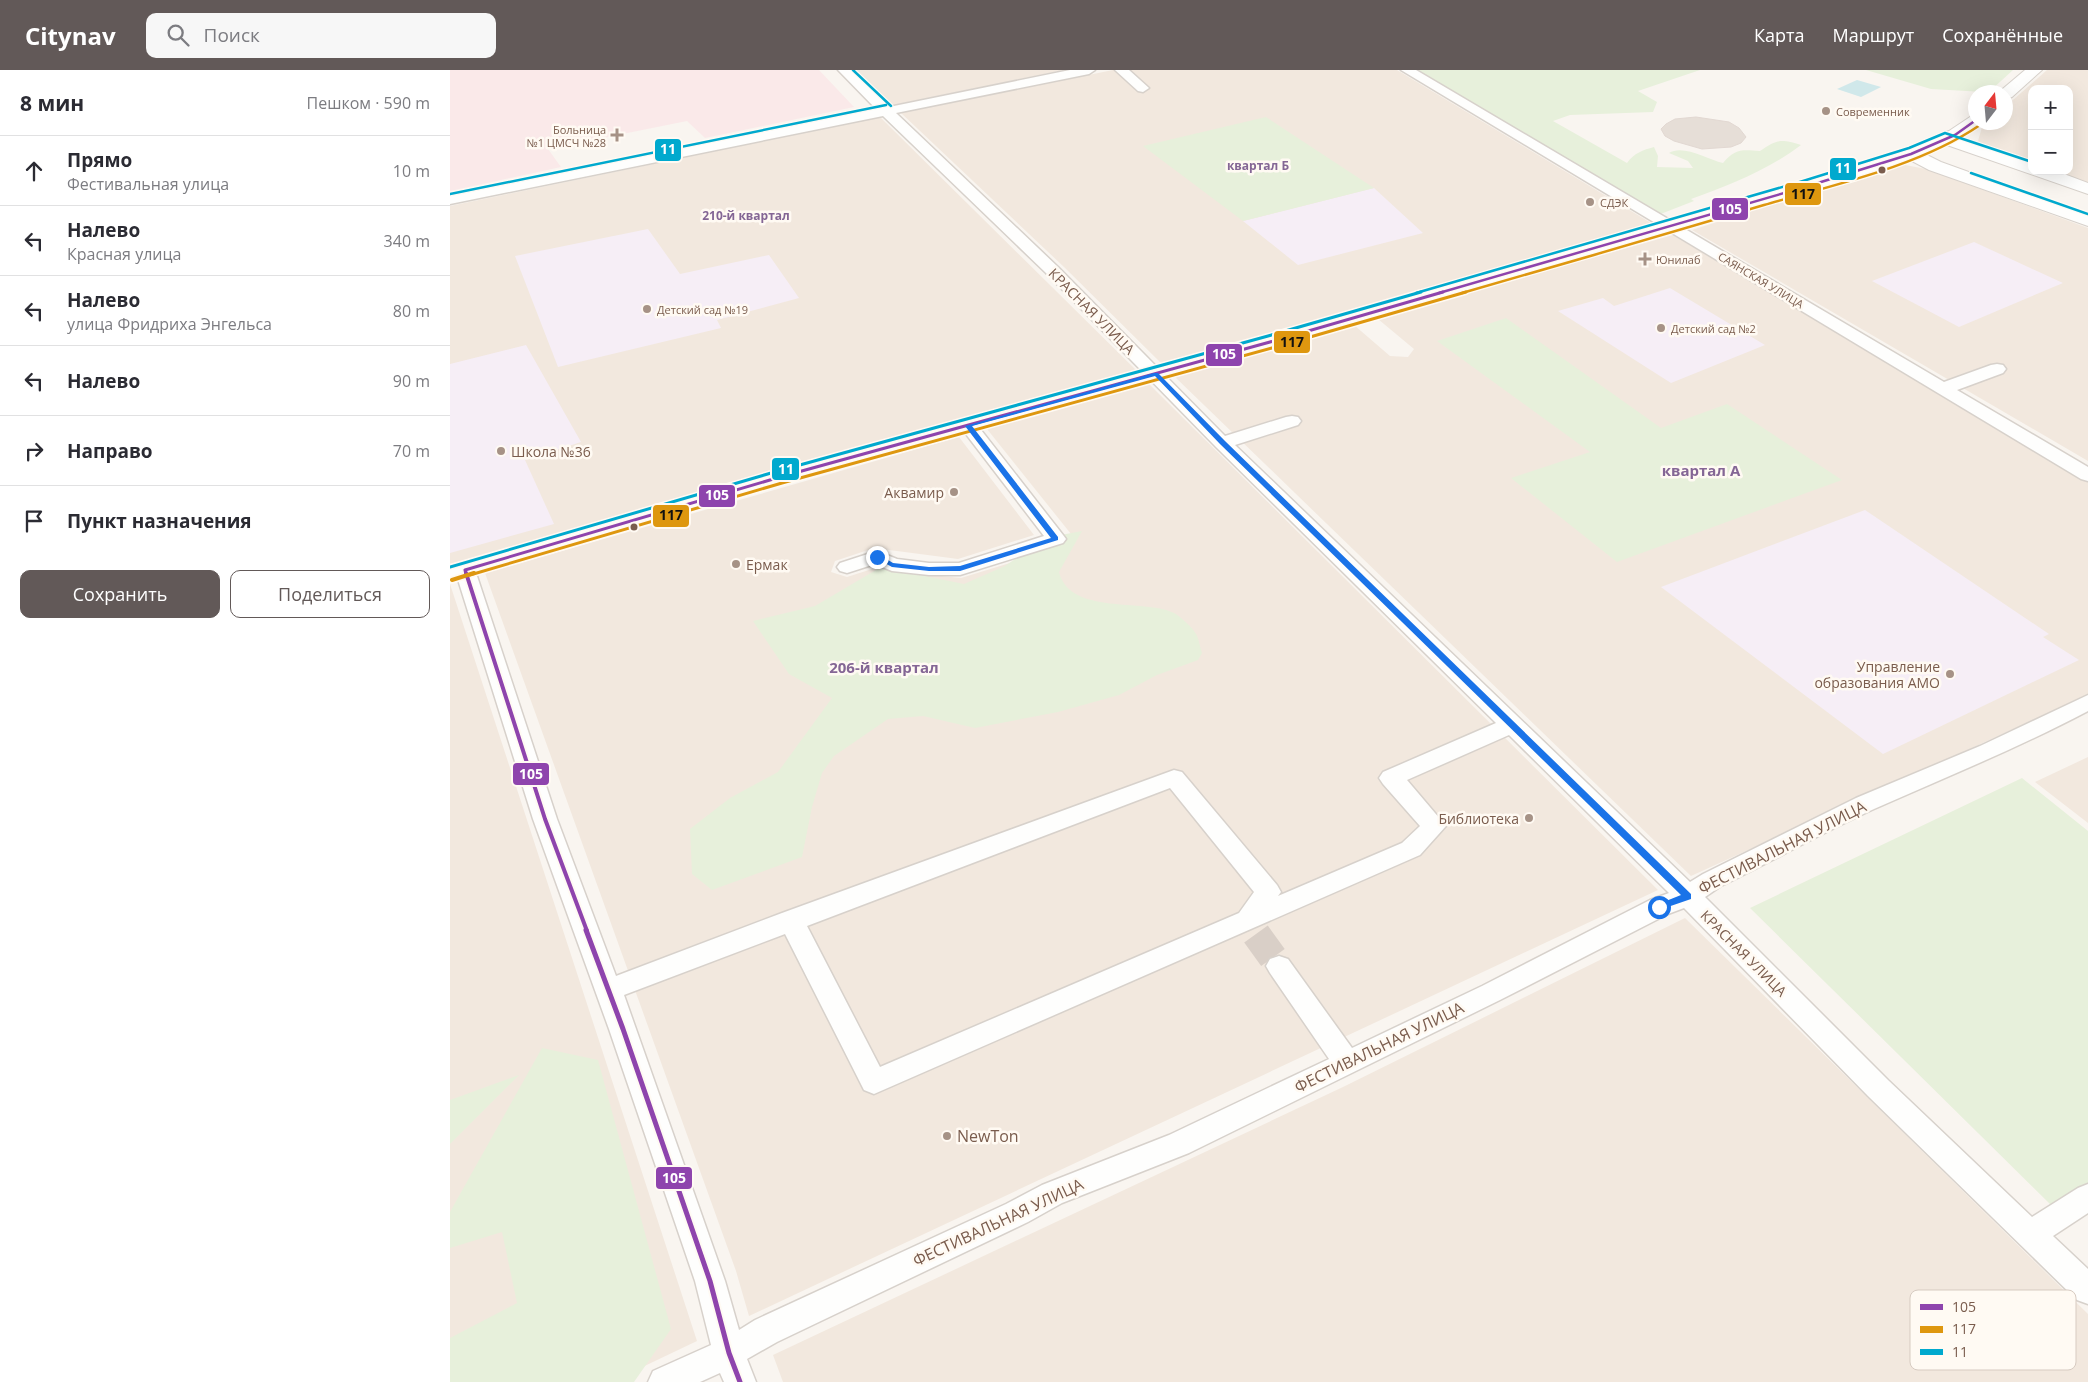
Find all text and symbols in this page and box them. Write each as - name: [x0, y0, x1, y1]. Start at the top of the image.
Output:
- search box: [146, 13, 496, 58]
- text: Citynav: [25, 19, 116, 52]
- icon: search: [164, 21, 192, 49]
- text: Поиск: [204, 22, 260, 48]
- text: Карта: [1754, 23, 1804, 47]
- text: Маршрут: [1832, 23, 1914, 47]
- text: Сохранённые: [1942, 23, 2063, 47]
- north arrow: [1968, 85, 2013, 130]
- map controls: [2028, 85, 2073, 175]
- button: +: [2028, 85, 2073, 130]
- text: 8 мин: [20, 89, 84, 117]
- text: Пешком · 590 m: [307, 92, 430, 114]
- place label: Современник: [1836, 104, 1910, 119]
- marker: Современник: [1820, 105, 1832, 117]
- place label: Больница №1 ЦМСЧ №28: [526, 122, 606, 150]
- marker: Больница №1 ЦМСЧ №28: [610, 128, 624, 142]
- button: −: [2028, 130, 2073, 175]
- line badge: 11: [654, 138, 682, 162]
- text: 11: [660, 139, 676, 158]
- text: Прямо: [67, 147, 132, 173]
- icon: ahead: [20, 157, 48, 185]
- district label: квартал Б: [1227, 157, 1289, 174]
- line badge: 11: [1829, 157, 1857, 181]
- text: 11: [1835, 158, 1851, 177]
- text: 10 m: [393, 160, 430, 182]
- unlabelled marker: [1877, 165, 1887, 175]
- text: Фестивальная улица: [67, 173, 229, 195]
- line badge: 117: [1784, 182, 1822, 206]
- text: 117: [1791, 184, 1815, 203]
- place label: СДЭК: [1600, 195, 1628, 210]
- marker: СДЭК: [1584, 196, 1596, 208]
- line badge: 105: [1711, 197, 1749, 221]
- text: 105: [1718, 199, 1742, 218]
- district label: 210-й квартал: [702, 207, 790, 224]
- text: Налево: [67, 217, 140, 243]
- icon: left: [20, 227, 48, 255]
- text: 340 m: [384, 230, 430, 252]
- text: Красная улица: [67, 243, 181, 265]
- street label: САЯНСКАЯ УЛИЦА: [1715, 249, 1807, 312]
- marker: Юнилаб: [1638, 252, 1652, 266]
- place label: Юнилаб: [1656, 252, 1700, 267]
- street label: КРАСНАЯ УЛИЦА: [1045, 264, 1139, 358]
- text: Налево: [67, 287, 140, 313]
- icon: left: [20, 297, 48, 325]
- text: 80 m: [393, 300, 430, 322]
- place label: Детский сад №19: [657, 302, 748, 317]
- marker: Детский сад №19: [641, 303, 653, 315]
- text: улица Фридриха Энгельса: [67, 313, 272, 335]
- place label: Детский сад №2: [1671, 321, 1756, 336]
- marker: Детский сад №2: [1655, 322, 1667, 334]
- line badge: 117: [1273, 330, 1311, 354]
- text: 117: [1280, 332, 1304, 351]
- line badge: 105: [1205, 343, 1243, 367]
- text: 105: [1212, 344, 1236, 363]
- icon: left: [20, 367, 48, 395]
- text: Налево: [67, 368, 140, 394]
- text: 90 m: [393, 370, 430, 392]
- icon: right: [20, 437, 48, 465]
- text: Направо: [67, 438, 153, 464]
- text: 70 m: [393, 440, 430, 462]
- place label: Школа №36: [511, 442, 591, 461]
- marker: Школа №36: [495, 445, 507, 457]
- line badge: 11: [771, 457, 800, 481]
- text: 11: [778, 459, 794, 478]
- district label: квартал А: [1662, 460, 1741, 480]
- place label: Аквамир: [884, 483, 944, 502]
- line badge: 105: [698, 484, 736, 508]
- text: 105: [705, 485, 729, 504]
- marker: Аквамир: [948, 486, 960, 498]
- line badge: 117: [652, 504, 690, 528]
- text: 117: [659, 505, 683, 524]
- icon: arrive: [20, 507, 48, 535]
- text: Пункт назначения: [67, 508, 252, 534]
- unlabelled marker: [629, 522, 639, 532]
- route end: [866, 546, 889, 569]
- place label: Ермак: [746, 555, 788, 574]
- marker: Ермак: [730, 558, 742, 570]
- button: Сохранить: [20, 570, 220, 618]
- button: Поделиться: [230, 570, 430, 618]
- district label: 206-й квартал: [829, 657, 939, 677]
- place label: Управление образования АМО: [1814, 657, 1940, 692]
- marker: Управление образования АМО: [1944, 668, 1956, 680]
- line badge: 105: [512, 762, 550, 786]
- text: 105: [519, 764, 543, 783]
- street label: ФЕСТИВАЛЬНАЯ УЛИЦА: [1694, 795, 1871, 899]
- place label: Библиотека: [1438, 809, 1519, 828]
- marker: Библиотека: [1523, 812, 1535, 824]
- route start: [1648, 896, 1671, 919]
- street label: КРАСНАЯ УЛИЦА: [1697, 906, 1791, 1000]
- street label: ФЕСТИВАЛЬНАЯ УЛИЦА: [1291, 996, 1468, 1098]
- place label: NewTon: [957, 1125, 1019, 1147]
- marker: NewTon: [941, 1130, 953, 1142]
- line badge: 105: [655, 1166, 693, 1190]
- text: 105: [662, 1168, 686, 1187]
- street label: ФЕСТИВАЛЬНАЯ УЛИЦА: [909, 1172, 1088, 1271]
- legend: [1910, 1290, 2076, 1370]
- text: 105: [1952, 1297, 1976, 1316]
- text: 117: [1952, 1319, 1976, 1338]
- text: 11: [1952, 1342, 1968, 1361]

